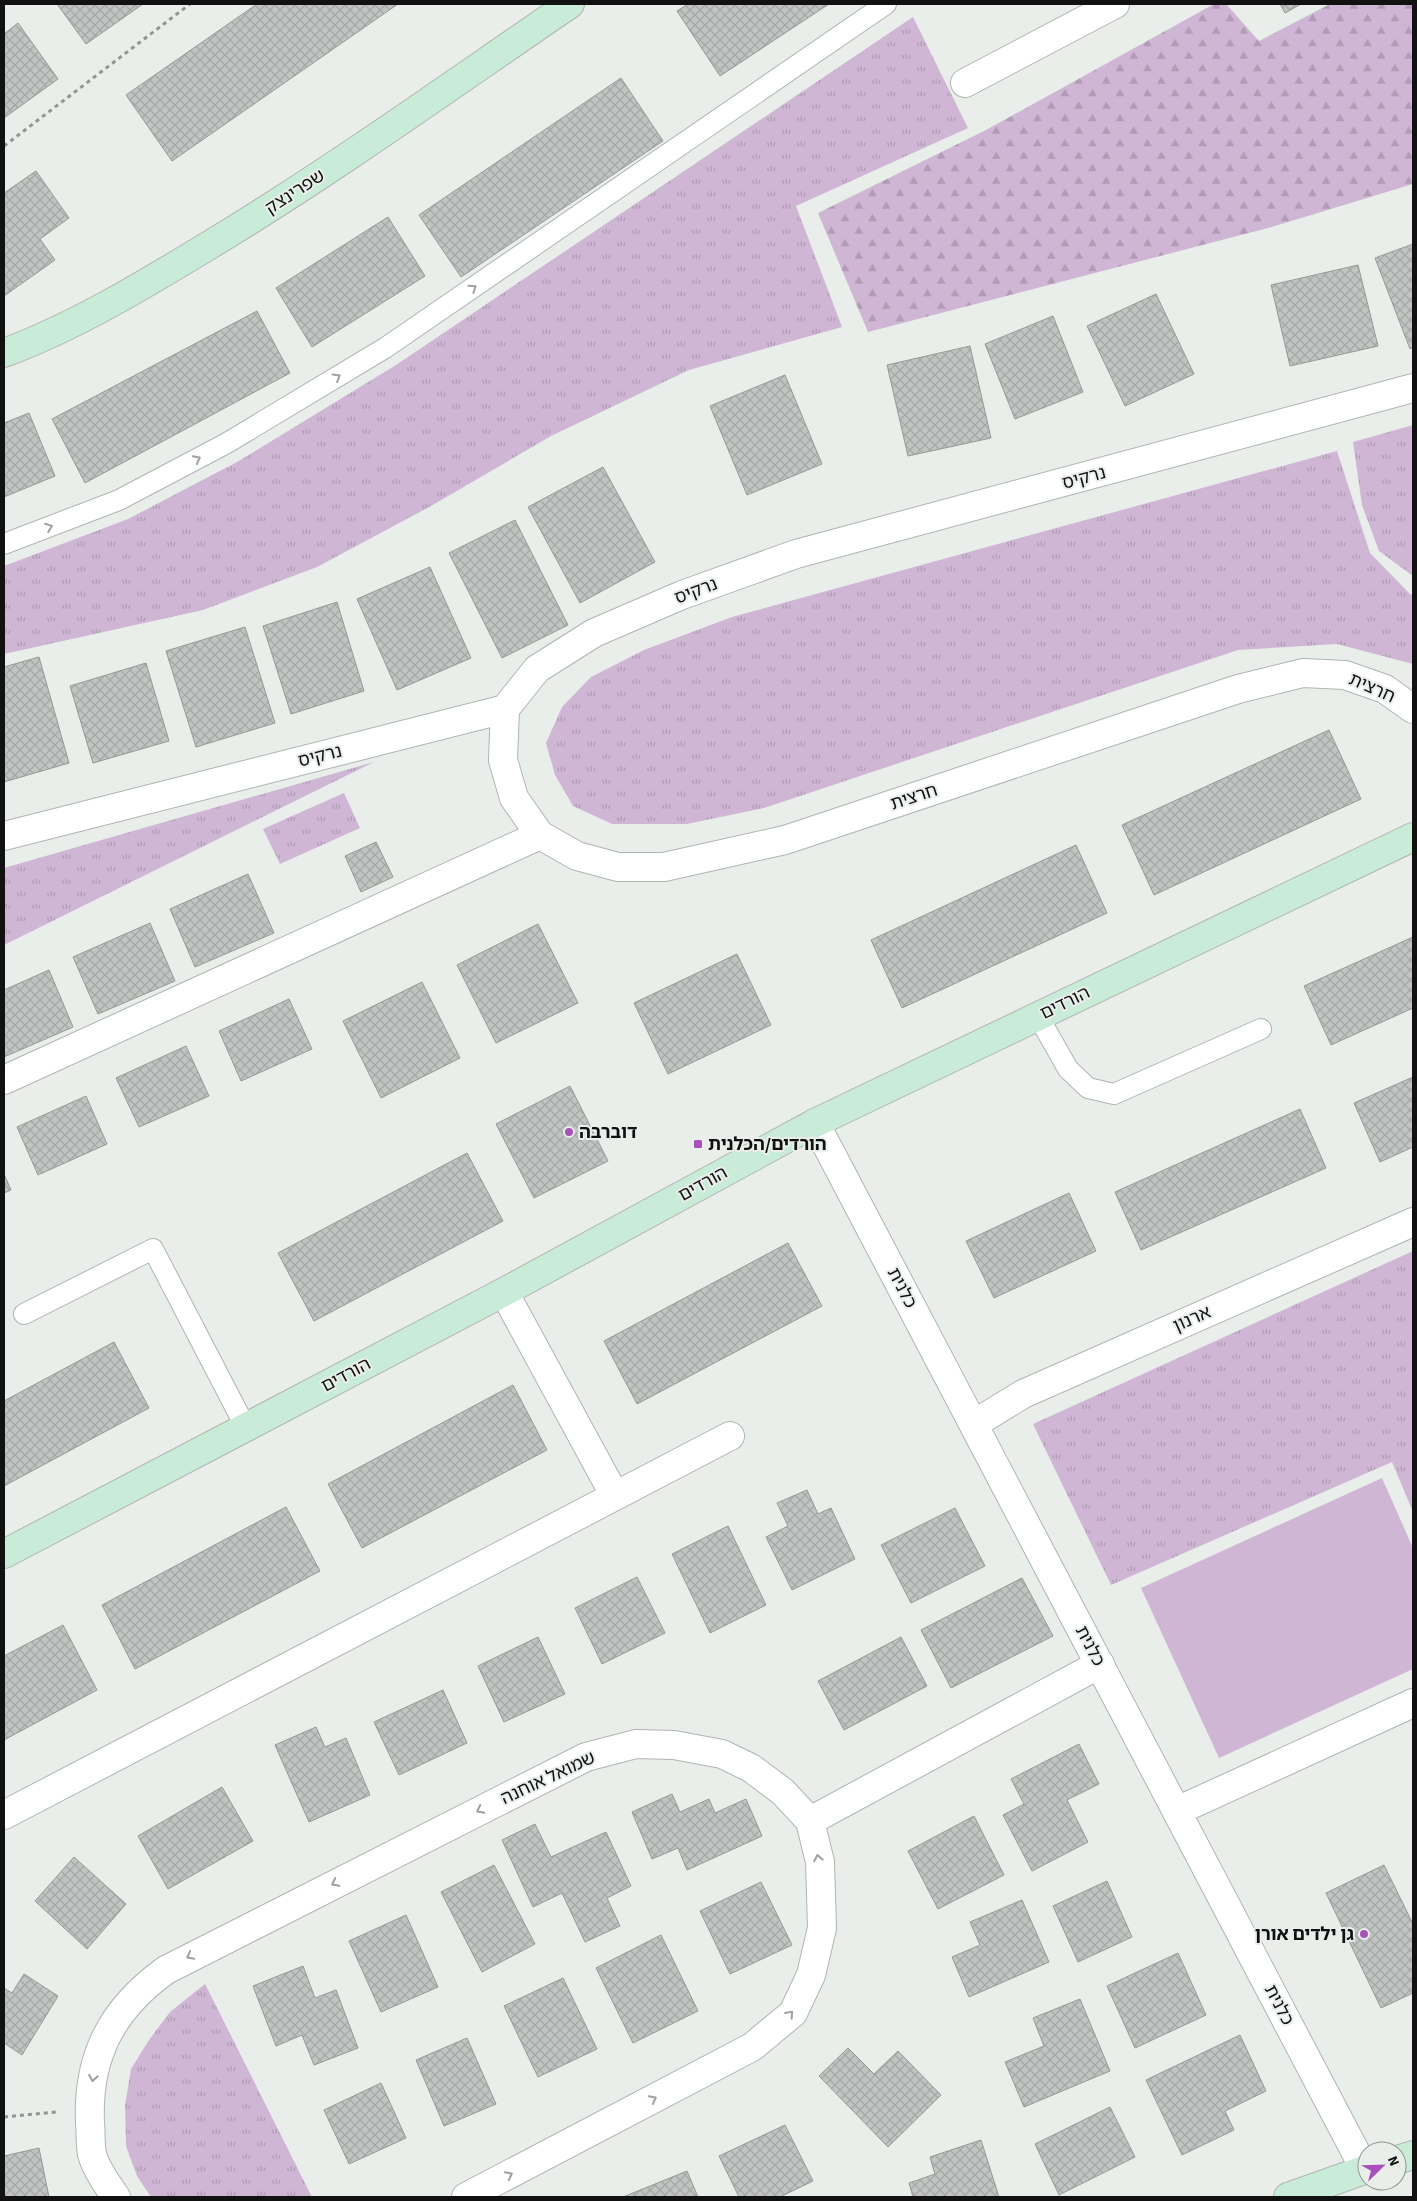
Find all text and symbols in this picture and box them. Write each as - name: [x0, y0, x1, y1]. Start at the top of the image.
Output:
- street label: שפרינצק: [260, 163, 330, 221]
- one-way arrow: [467, 285, 477, 294]
- one-way arrow: [332, 373, 341, 383]
- one-way arrow: [192, 455, 201, 465]
- street label: נרקיס: [1059, 460, 1109, 496]
- one-way arrow: [45, 522, 53, 532]
- street label: נרקיס: [671, 571, 721, 611]
- street label: חרצית: [1345, 667, 1399, 709]
- street label: נרקיס: [295, 739, 345, 773]
- street label: חרצית: [887, 778, 941, 816]
- street label: הורדים: [1036, 980, 1094, 1026]
- place label: דוברבה: [579, 1120, 637, 1145]
- marker: דוברבה: [563, 1126, 575, 1138]
- place label: הורדים/הכלנית: [708, 1132, 827, 1157]
- marker: הורדים/הכלנית: [692, 1138, 704, 1150]
- street label: הורדים: [674, 1160, 732, 1208]
- street label: כלנית: [881, 1263, 923, 1313]
- street label: ארנון: [1169, 1300, 1215, 1338]
- street label: הורדים: [317, 1352, 375, 1398]
- street label: כלנית: [1069, 1621, 1111, 1671]
- street label: שמואל אוחנה: [497, 1745, 599, 1811]
- one-way arrow: [476, 1804, 485, 1815]
- one-way arrow: [814, 1854, 824, 1863]
- one-way arrow: [331, 1877, 340, 1887]
- place label: גן ילדים אורן: [1255, 1922, 1354, 1947]
- marker: גן ילדים אורן: [1358, 1928, 1370, 1940]
- one-way arrow: [186, 1950, 195, 1960]
- street label: כלנית: [1258, 1980, 1300, 2030]
- one-way arrow: [784, 2010, 793, 2019]
- one-way arrow: [88, 2074, 98, 2083]
- one-way arrow: [648, 2095, 657, 2105]
- north arrow: [1357, 2141, 1407, 2191]
- text: N: [1382, 2153, 1404, 2170]
- one-way arrow: [504, 2171, 513, 2181]

